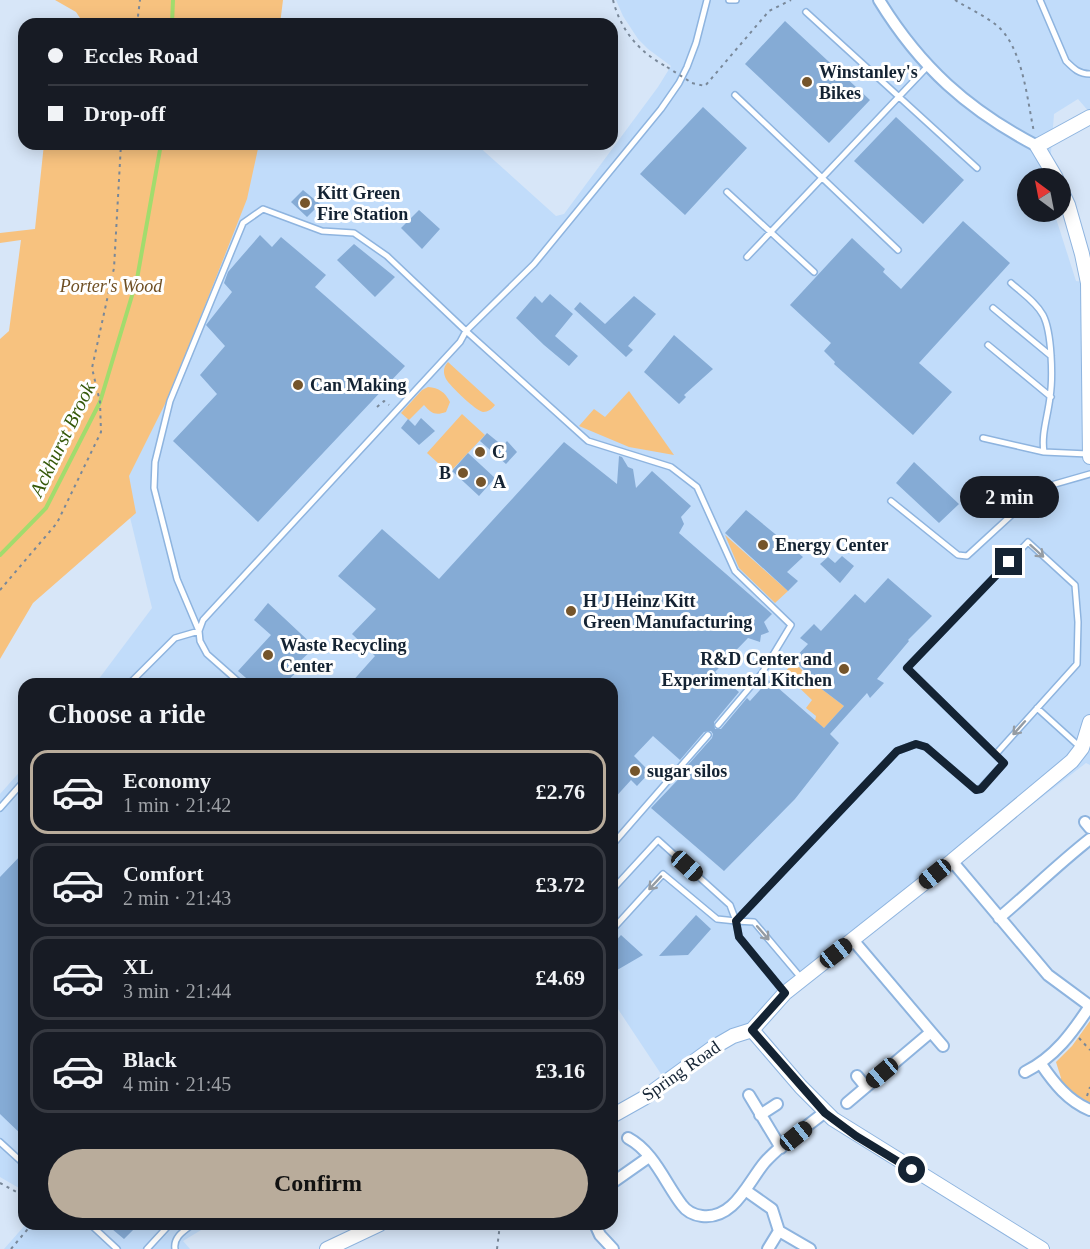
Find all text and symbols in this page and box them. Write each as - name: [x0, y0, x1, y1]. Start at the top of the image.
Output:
- text: Eccles Road: [84, 43, 198, 68]
- place label: Winstanley's Bikes: [819, 62, 918, 103]
- marker: Winstanley's Bikes: [800, 75, 814, 89]
- text: Drop-off: [84, 101, 165, 126]
- north arrow: [1017, 168, 1071, 222]
- map controls: [1017, 168, 1071, 222]
- place label: Kitt Green Fire Station: [317, 183, 408, 224]
- marker: Kitt Green Fire Station: [298, 196, 312, 210]
- park label: Porter's Wood: [59, 276, 163, 296]
- place label: Can Making: [310, 375, 407, 395]
- water label: Ackhurst Brook: [24, 377, 100, 501]
- marker: Can Making: [291, 378, 305, 392]
- place label: C: [492, 442, 505, 462]
- marker: C: [473, 445, 487, 459]
- place label: B: [439, 463, 451, 483]
- marker: B: [456, 466, 470, 480]
- place label: A: [493, 472, 506, 492]
- marker: A: [474, 475, 488, 489]
- callout: 2 min: [960, 475, 1058, 517]
- text: 2 min: [985, 486, 1034, 508]
- place label: Energy Center: [775, 535, 888, 555]
- marker: Energy Center: [756, 538, 770, 552]
- one-way arrow: [1030, 544, 1045, 558]
- route end: [995, 548, 1022, 575]
- place label: H J Heinz Kitt Green Manufacturing: [583, 591, 752, 632]
- marker: H J Heinz Kitt Green Manufacturing: [564, 604, 578, 618]
- place label: Waste Recycling Center: [280, 635, 406, 676]
- marker: Waste Recycling Center: [261, 648, 275, 662]
- place label: R&D Center and Experimental Kitchen: [662, 649, 832, 690]
- marker: R&D Center and Experimental Kitchen: [837, 662, 851, 676]
- text: Choose a ride: [48, 699, 206, 729]
- one-way arrow: [1012, 720, 1026, 735]
- place label: sugar silos: [647, 761, 727, 781]
- marker: sugar silos: [628, 764, 642, 778]
- icon: car: [51, 765, 105, 819]
- text: Economy: [123, 768, 211, 793]
- text: £2.76: [536, 779, 585, 804]
- text: 1 min · 21:42: [123, 794, 231, 816]
- car: [668, 847, 706, 885]
- car: [915, 856, 955, 892]
- icon: car: [51, 858, 105, 912]
- text: Comfort: [123, 861, 204, 886]
- text: £3.72: [536, 872, 585, 897]
- one-way arrow: [648, 875, 662, 890]
- text: 2 min · 21:43: [123, 887, 231, 909]
- one-way arrow: [756, 925, 770, 940]
- car: [816, 935, 856, 971]
- icon: car: [51, 951, 105, 1005]
- text: XL: [123, 954, 154, 979]
- text: £4.69: [536, 965, 585, 990]
- text: 3 min · 21:44: [123, 980, 231, 1002]
- street label: Spring Road: [638, 1037, 724, 1105]
- icon: car: [51, 1044, 105, 1098]
- text: Black: [123, 1047, 177, 1072]
- car: [862, 1055, 902, 1091]
- text: £3.16: [536, 1058, 585, 1083]
- text: 4 min · 21:45: [123, 1073, 231, 1095]
- car: [776, 1118, 816, 1154]
- button: Confirm: [48, 1149, 588, 1218]
- route start: [898, 1156, 925, 1183]

